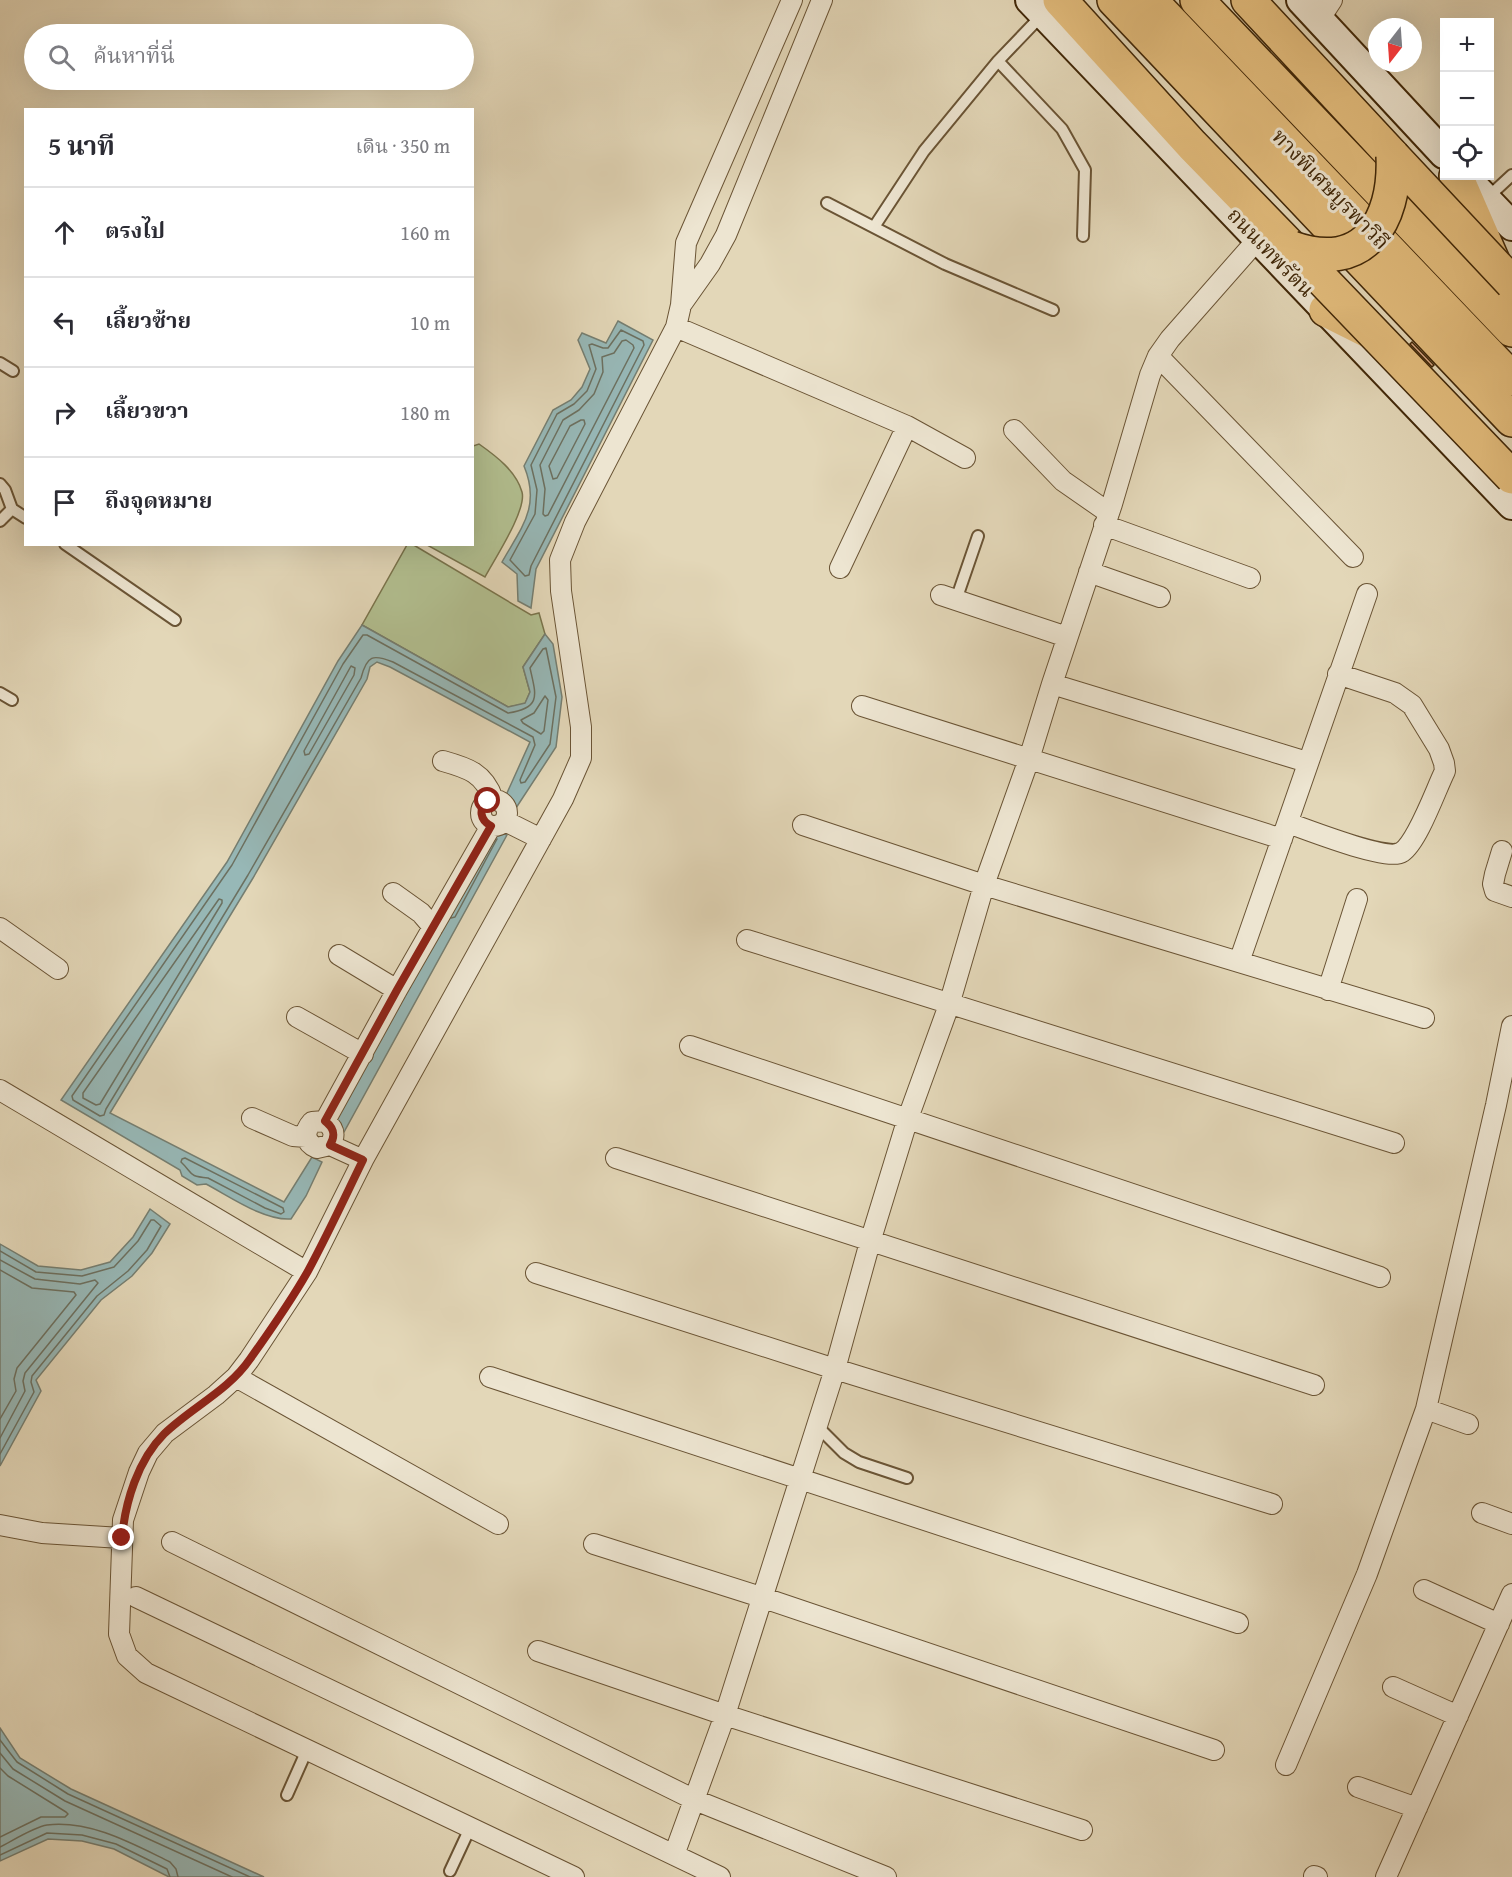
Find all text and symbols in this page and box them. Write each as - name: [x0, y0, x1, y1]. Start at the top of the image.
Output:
- north arrow: [1368, 18, 1422, 72]
- map controls: [1440, 18, 1494, 180]
- button: +: [1440, 18, 1494, 72]
- search box: [24, 24, 474, 90]
- text: ค้นหาที่นี่: [93, 39, 175, 71]
- icon: search: [45, 41, 78, 74]
- button: −: [1440, 72, 1494, 126]
- street label: ทางพิเศษบูรพาวิถี: [1265, 122, 1397, 256]
- text: 5 นาที: [48, 126, 115, 165]
- button: locate: [1440, 126, 1494, 180]
- text: เดิน · 350 m: [355, 131, 450, 160]
- street label: ถนนเทพรัตน: [1220, 200, 1322, 304]
- text: ตรงไป: [105, 214, 165, 246]
- icon: ahead: [48, 216, 81, 249]
- text: 160 m: [400, 218, 450, 247]
- text: เลี้ยวซ้าย: [105, 304, 191, 336]
- icon: left: [48, 306, 81, 339]
- text: 10 m: [410, 308, 450, 337]
- text: เลี้ยวขวา: [105, 394, 189, 426]
- icon: right: [48, 396, 81, 429]
- text: 180 m: [400, 398, 450, 427]
- text: ถึงจุดหมาย: [105, 484, 212, 516]
- icon: arrive: [48, 486, 81, 519]
- route start: [474, 787, 500, 813]
- route end: [108, 1524, 134, 1550]

